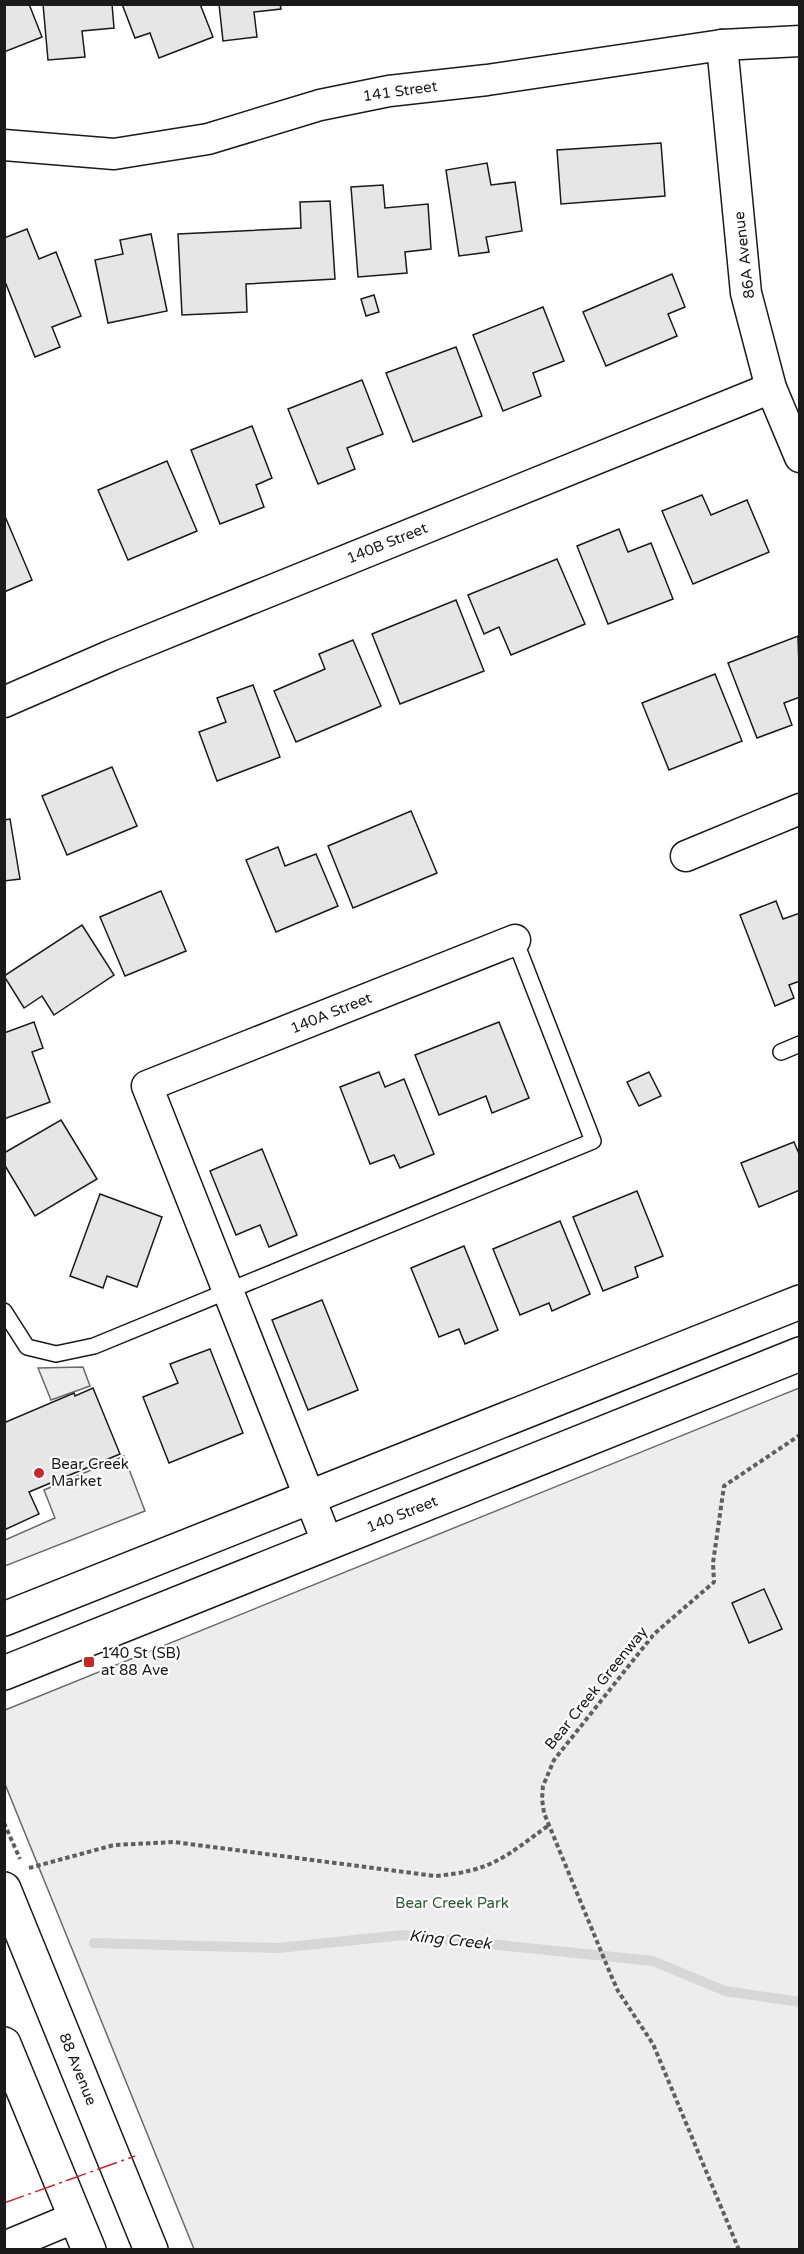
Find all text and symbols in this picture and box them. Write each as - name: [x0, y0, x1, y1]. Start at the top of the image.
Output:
- street label: 141 Street: [362, 77, 439, 105]
- street label: 86A Avenue: [730, 210, 758, 300]
- street label: 140B Street: [344, 519, 430, 567]
- street label: 140A Street: [288, 988, 375, 1037]
- place label: Bear Creek Market: [51, 1455, 129, 1490]
- marker: Bear Creek Market: [32, 1466, 46, 1480]
- street label: 140 Street: [364, 1492, 440, 1536]
- street label: Bear Creek Greenway: [541, 1623, 651, 1753]
- place label: 140 St (SB) at 88 Ave: [101, 1644, 180, 1679]
- marker: 140 St (SB) at 88 Ave: [82, 1655, 96, 1669]
- park label: Bear Creek Park: [395, 1894, 509, 1912]
- water label: King Creek: [408, 1926, 493, 1954]
- street label: 88 Avenue: [55, 2030, 101, 2108]

